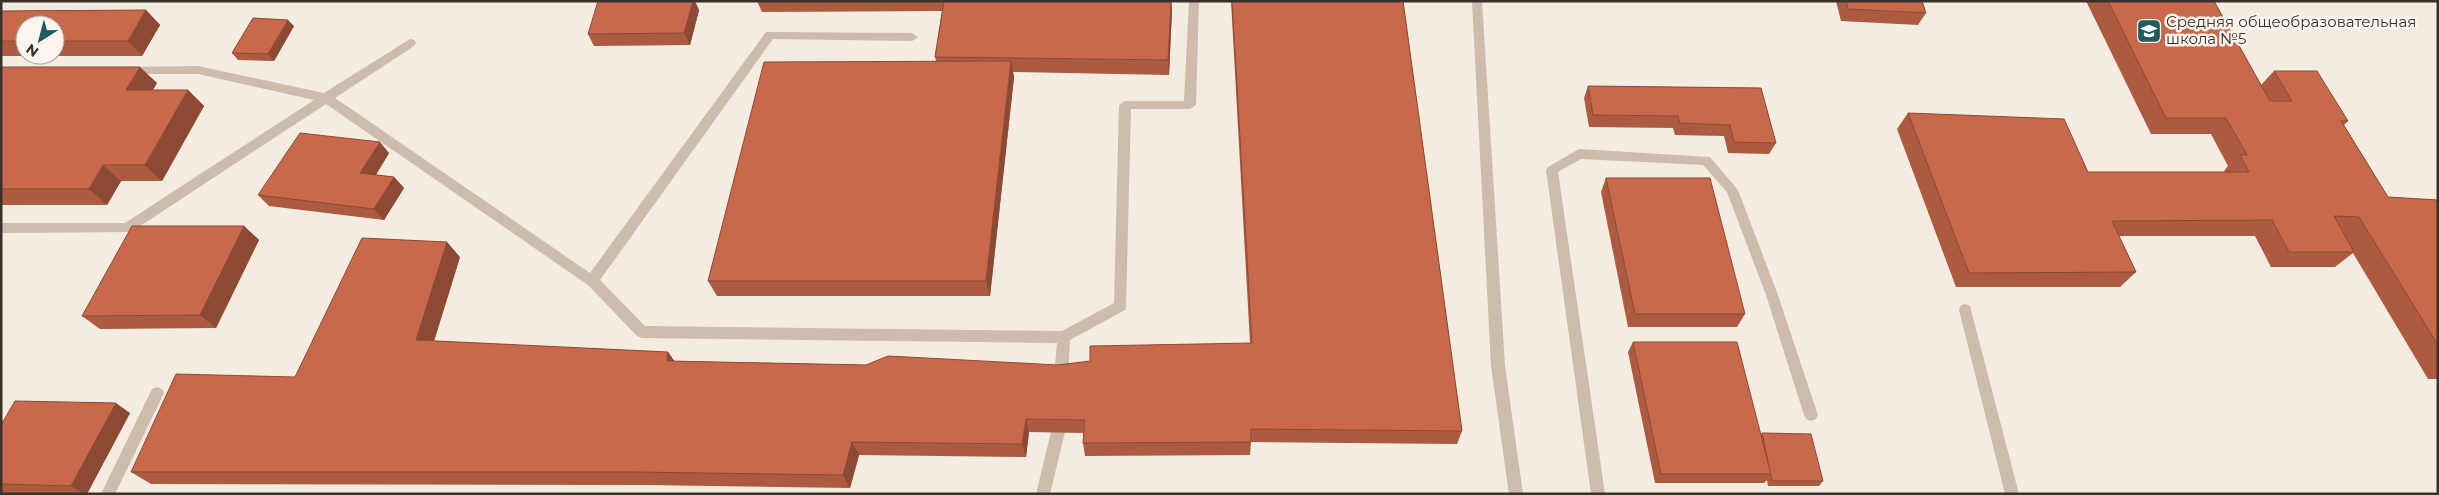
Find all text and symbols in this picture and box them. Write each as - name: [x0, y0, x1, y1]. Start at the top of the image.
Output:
- place label: Средняя общеобразовательная школа №5: [2166, 12, 2416, 48]
- north arrow: [15, 15, 65, 65]
- school or university icon: Средняя общеобразовательная школа №5: [2136, 18, 2162, 44]
- text: N: [22, 40, 42, 61]

